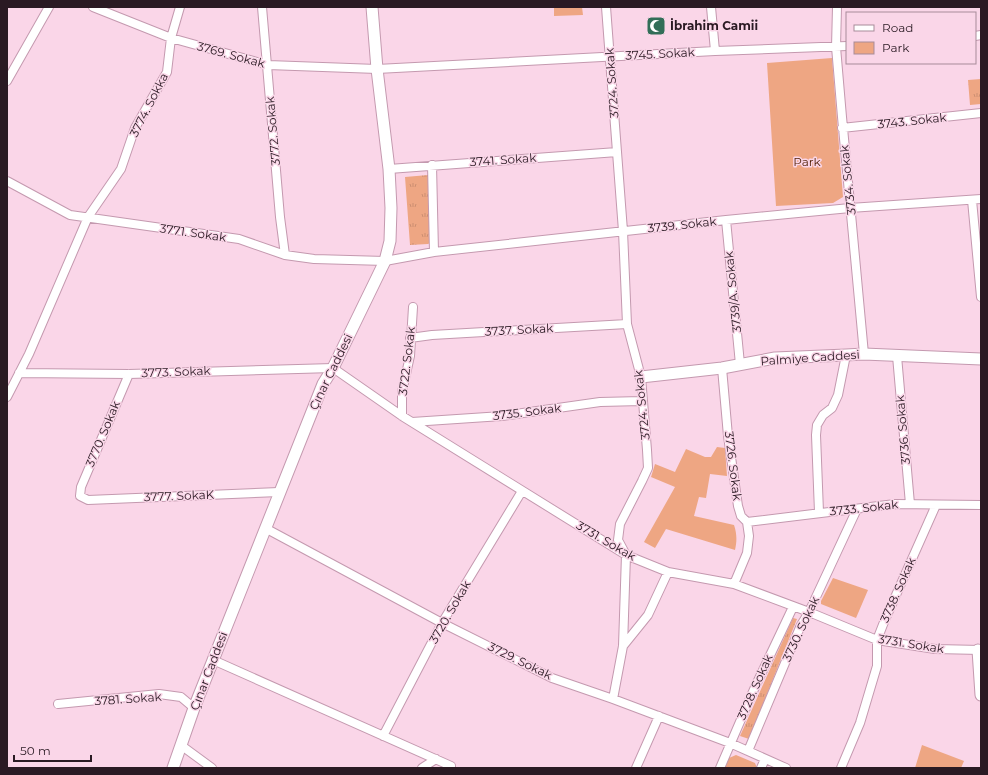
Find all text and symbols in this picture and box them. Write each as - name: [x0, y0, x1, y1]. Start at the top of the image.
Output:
- legend: [846, 12, 976, 64]
- mosque icon: İbrahim Camii: [645, 15, 667, 37]
- place label: İbrahim Camii: [670, 18, 758, 33]
- text: Road: [882, 20, 913, 35]
- street label: 3769. Sokak: [195, 38, 268, 71]
- text: Park: [882, 40, 910, 55]
- street label: 3745. Sokak: [625, 44, 696, 63]
- street label: 3724. Sokak: [602, 47, 621, 119]
- street label: 3774. Sokka: [126, 70, 171, 139]
- street label: 3772. Sokak: [262, 95, 283, 166]
- street label: 3743. Sokak: [877, 109, 948, 132]
- street label: 3734. Sokak: [836, 143, 859, 216]
- street label: 3741. Sokak: [469, 150, 538, 169]
- park label: Park: [793, 154, 822, 169]
- street label: 3739. Sokak: [647, 213, 718, 236]
- street label: 3771. Sokak: [159, 220, 228, 245]
- street label: 3739/A. Sokak: [721, 250, 744, 334]
- street label: 3737. Sokak: [484, 320, 554, 339]
- street label: 3722. Sokak: [395, 325, 418, 396]
- street label: Çınar Caddesi: [306, 331, 355, 412]
- street label: Palmiye Caddesi: [760, 347, 860, 368]
- street label: 3773. Sokak: [141, 363, 212, 380]
- street label: 3724. Sokak: [630, 368, 653, 441]
- street label: 3736. Sokak: [892, 394, 913, 465]
- street label: 3770. Sokak: [82, 398, 123, 469]
- street label: 3735. Sokak: [492, 400, 563, 423]
- street label: 3726. Sokak: [722, 430, 745, 502]
- street label: 3777. SokaK: [144, 487, 215, 504]
- street label: 3733. Sokak: [829, 496, 900, 519]
- street label: 3731. Sokak: [574, 517, 640, 564]
- street label: 3738. Sokak: [876, 554, 919, 625]
- street label: 3720. Sokak: [426, 577, 474, 646]
- street label: 3730. Sokak: [779, 593, 822, 664]
- street label: Çınar Caddesi: [187, 629, 230, 712]
- street label: 3731. Sokak: [877, 631, 946, 656]
- street label: 3729. Sokak: [486, 639, 556, 683]
- street label: 3728. Sokak: [733, 651, 776, 722]
- street label: 3781. Sokak: [94, 689, 163, 708]
- scale bar: [14, 737, 91, 763]
- text: 50 m: [20, 743, 51, 758]

